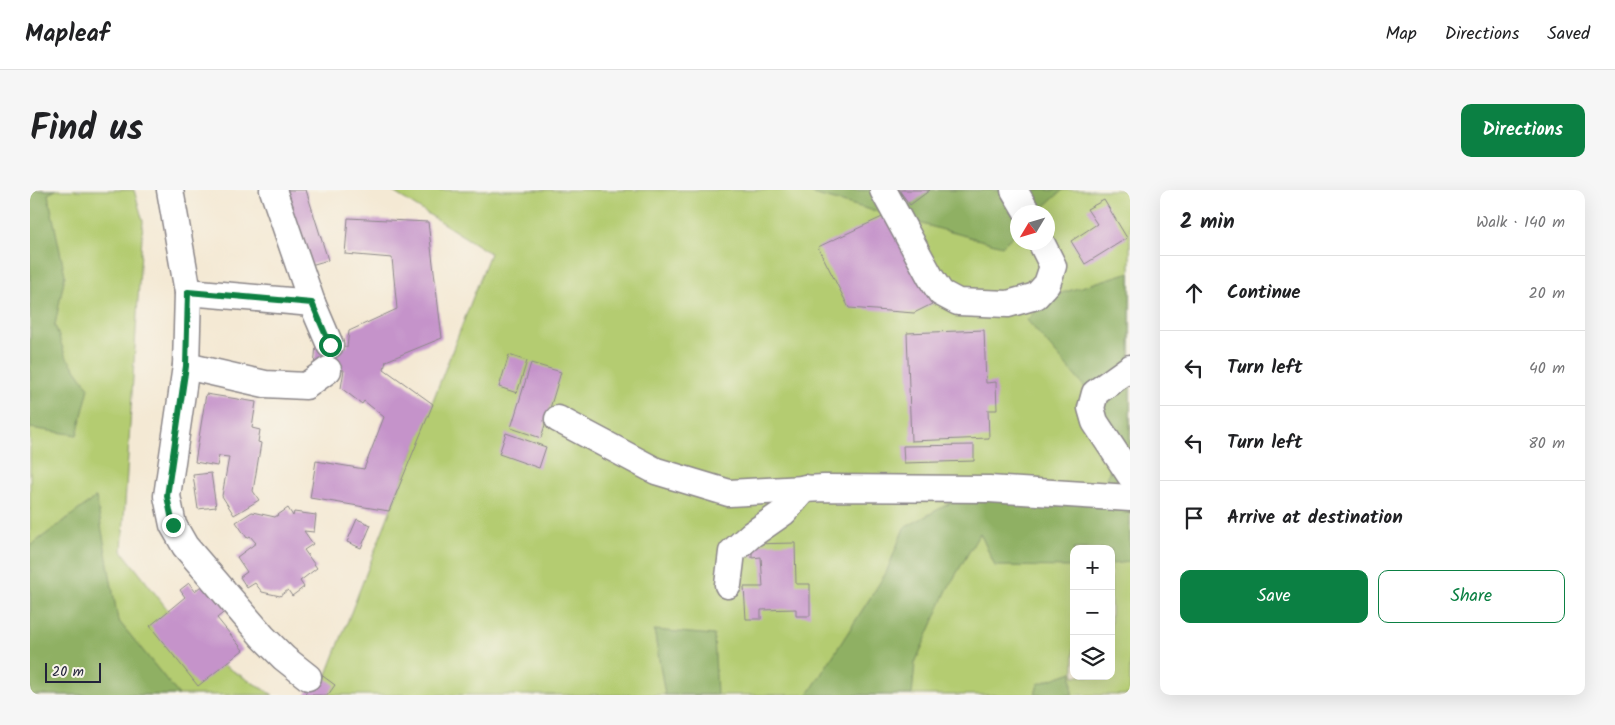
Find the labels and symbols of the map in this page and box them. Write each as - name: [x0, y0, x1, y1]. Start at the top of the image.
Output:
- north arrow: [1010, 205, 1055, 250]
- route start: [319, 334, 342, 357]
- route end: [162, 514, 185, 537]
- scale bar: [45, 660, 101, 683]

